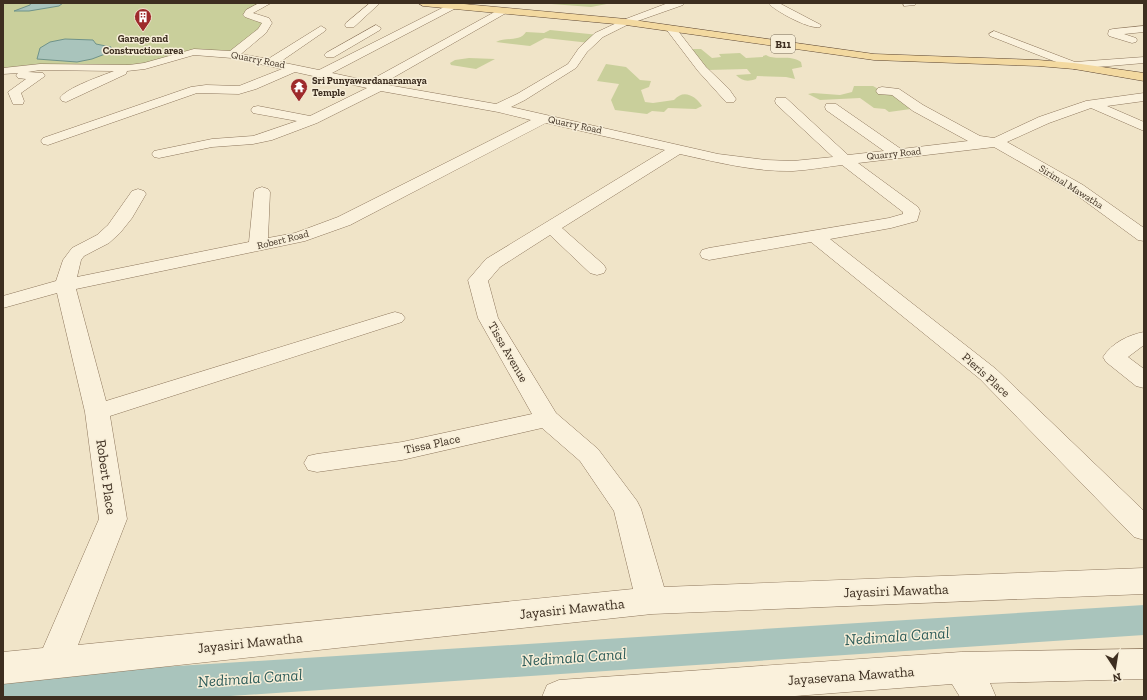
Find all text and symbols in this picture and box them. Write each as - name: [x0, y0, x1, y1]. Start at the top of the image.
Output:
- building icon: Garage and Construction area: [133, 7, 153, 32]
- place label: Garage and Construction area: [103, 33, 183, 57]
- road number: B11: [771, 35, 795, 53]
- street label: Quarry Road: [230, 49, 287, 71]
- place label: Sri Punyawardanaramaya Temple: [312, 75, 427, 99]
- temple icon: Sri Punyawardanaramaya Temple: [289, 77, 309, 102]
- street label: Quarry Road: [547, 113, 604, 137]
- street label: Quarry Road: [866, 145, 922, 163]
- street label: Sirimal Mawatha: [1037, 162, 1105, 212]
- street label: Robert Road: [256, 228, 311, 252]
- street label: Tissa Avenue: [485, 319, 531, 385]
- street label: Pieris Place: [959, 350, 1013, 400]
- street label: Tissa Place: [403, 431, 462, 457]
- street label: Robert Place: [92, 438, 120, 516]
- street label: Jayasiri Mawatha: [843, 581, 949, 601]
- street label: Jayasiri Mawatha: [519, 595, 626, 623]
- water label: Nedimala Canal: [844, 623, 950, 649]
- street label: Jayasiri Mawatha: [197, 629, 304, 657]
- water label: Nedimala Canal: [521, 644, 627, 670]
- north arrow: [1095, 648, 1135, 688]
- street label: Jayasevana Mawatha: [787, 663, 915, 689]
- water label: Nedimala Canal: [197, 665, 303, 691]
- text: N: [1111, 670, 1122, 685]

